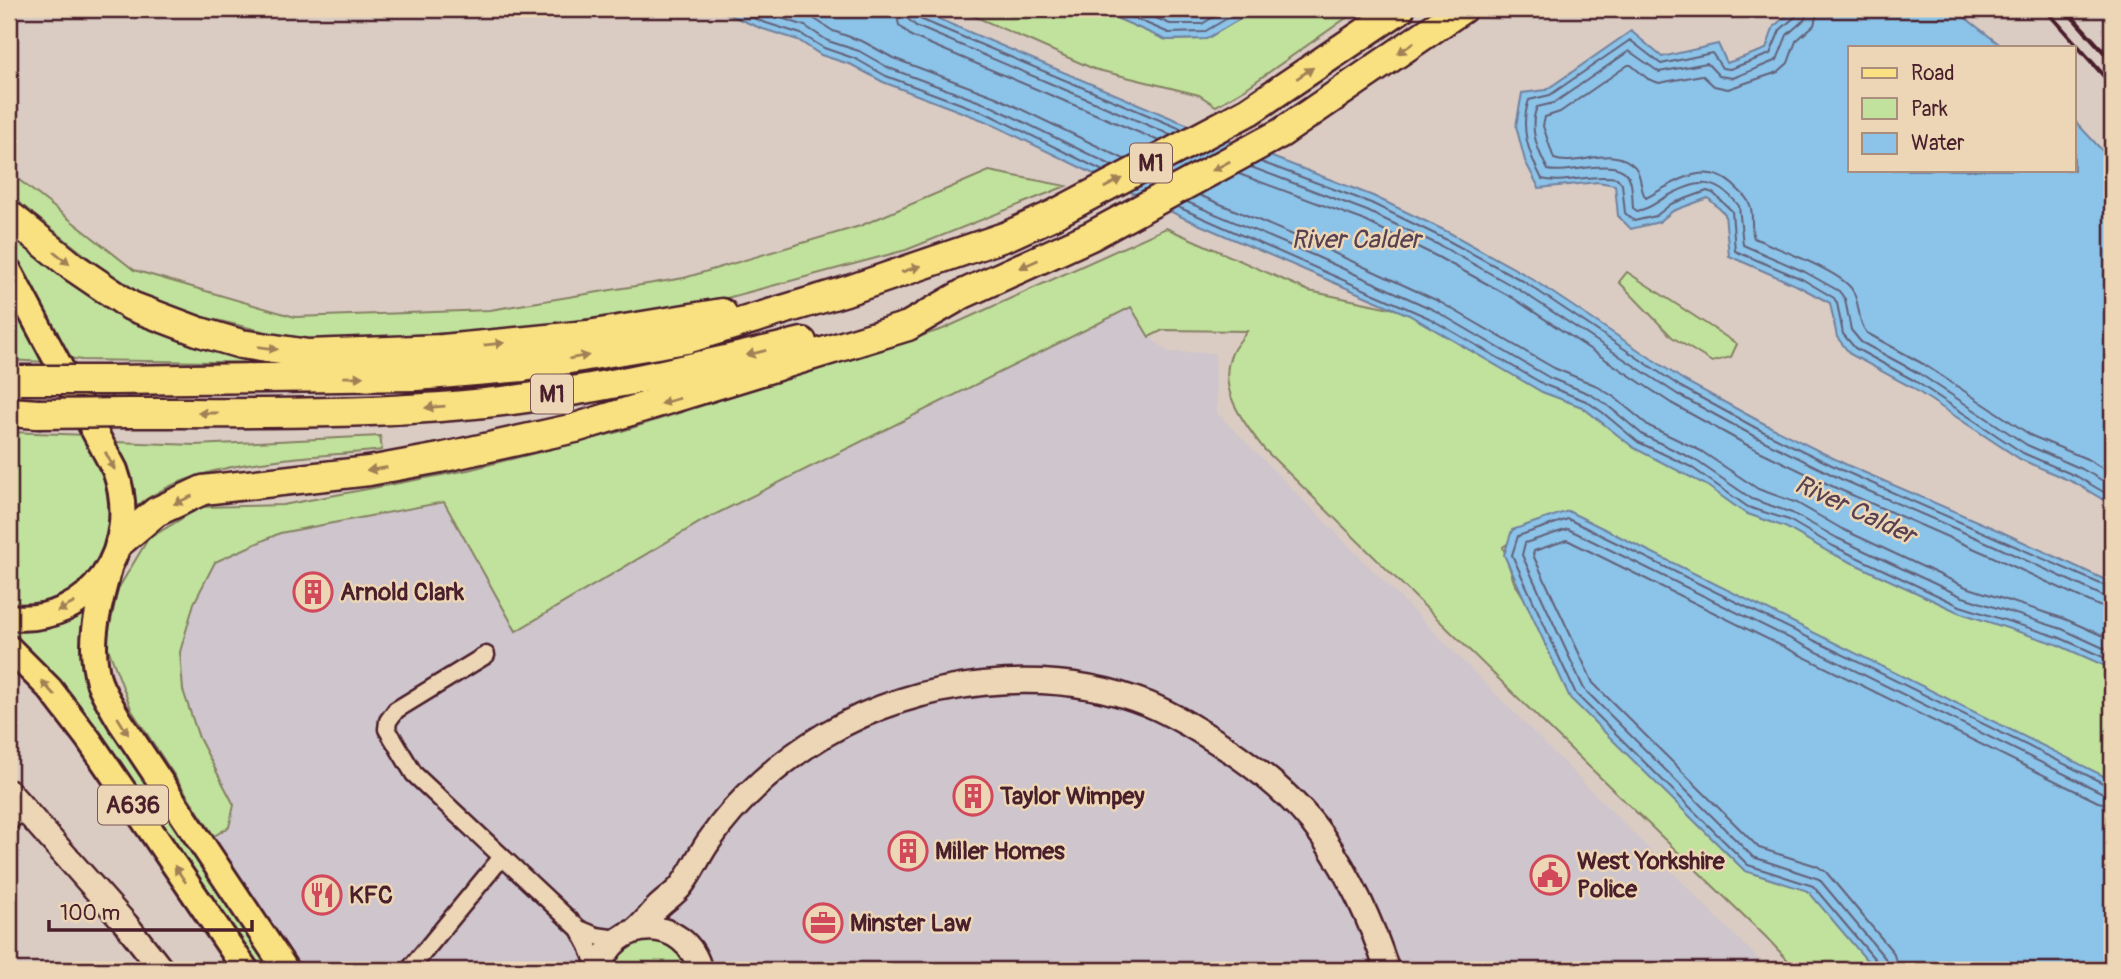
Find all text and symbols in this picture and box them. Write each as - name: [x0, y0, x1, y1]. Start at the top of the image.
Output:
- one-way arrow: [1396, 41, 1415, 54]
- legend: [1848, 46, 2076, 172]
- text: Road: [1911, 60, 1955, 87]
- one-way arrow: [1296, 66, 1314, 80]
- text: Park: [1911, 96, 1948, 123]
- text: Water: [1911, 130, 1965, 157]
- road number: M1: [1130, 144, 1172, 182]
- one-way arrow: [1211, 160, 1231, 172]
- one-way arrow: [1103, 177, 1123, 189]
- water label: River Calder: [1291, 224, 1424, 256]
- one-way arrow: [52, 251, 70, 266]
- one-way arrow: [1019, 258, 1039, 270]
- one-way arrow: [900, 263, 921, 273]
- one-way arrow: [484, 339, 506, 350]
- one-way arrow: [257, 342, 279, 353]
- one-way arrow: [745, 348, 767, 359]
- one-way arrow: [568, 351, 590, 362]
- one-way arrow: [342, 371, 364, 383]
- road number: M1: [531, 374, 573, 414]
- one-way arrow: [659, 396, 680, 406]
- one-way arrow: [424, 402, 446, 413]
- one-way arrow: [197, 407, 219, 419]
- one-way arrow: [104, 451, 116, 470]
- one-way arrow: [366, 464, 388, 475]
- water label: River Calder: [1790, 468, 1924, 553]
- one-way arrow: [172, 494, 193, 505]
- building icon: Arnold Clark: [292, 571, 334, 613]
- place label: Arnold Clark: [340, 578, 465, 607]
- one-way arrow: [56, 601, 76, 613]
- one-way arrow: [41, 680, 57, 697]
- one-way arrow: [116, 716, 129, 735]
- building icon: Taylor Wimpey: [952, 775, 994, 817]
- place label: Taylor Wimpey: [999, 782, 1145, 811]
- road number: A636: [98, 786, 168, 824]
- building icon: Miller Homes: [887, 830, 929, 872]
- place label: Miller Homes: [935, 837, 1065, 866]
- place label: West Yorkshire Police: [1577, 847, 1726, 904]
- public building icon: West Yorkshire Police: [1529, 854, 1571, 896]
- one-way arrow: [173, 865, 187, 883]
- restaurant icon: KFC: [301, 874, 343, 916]
- place label: KFC: [349, 881, 393, 910]
- scale bar: [49, 888, 252, 932]
- text: 100 m: [60, 900, 120, 927]
- office icon: Minster Law: [802, 902, 844, 944]
- place label: Minster Law: [850, 909, 972, 938]

